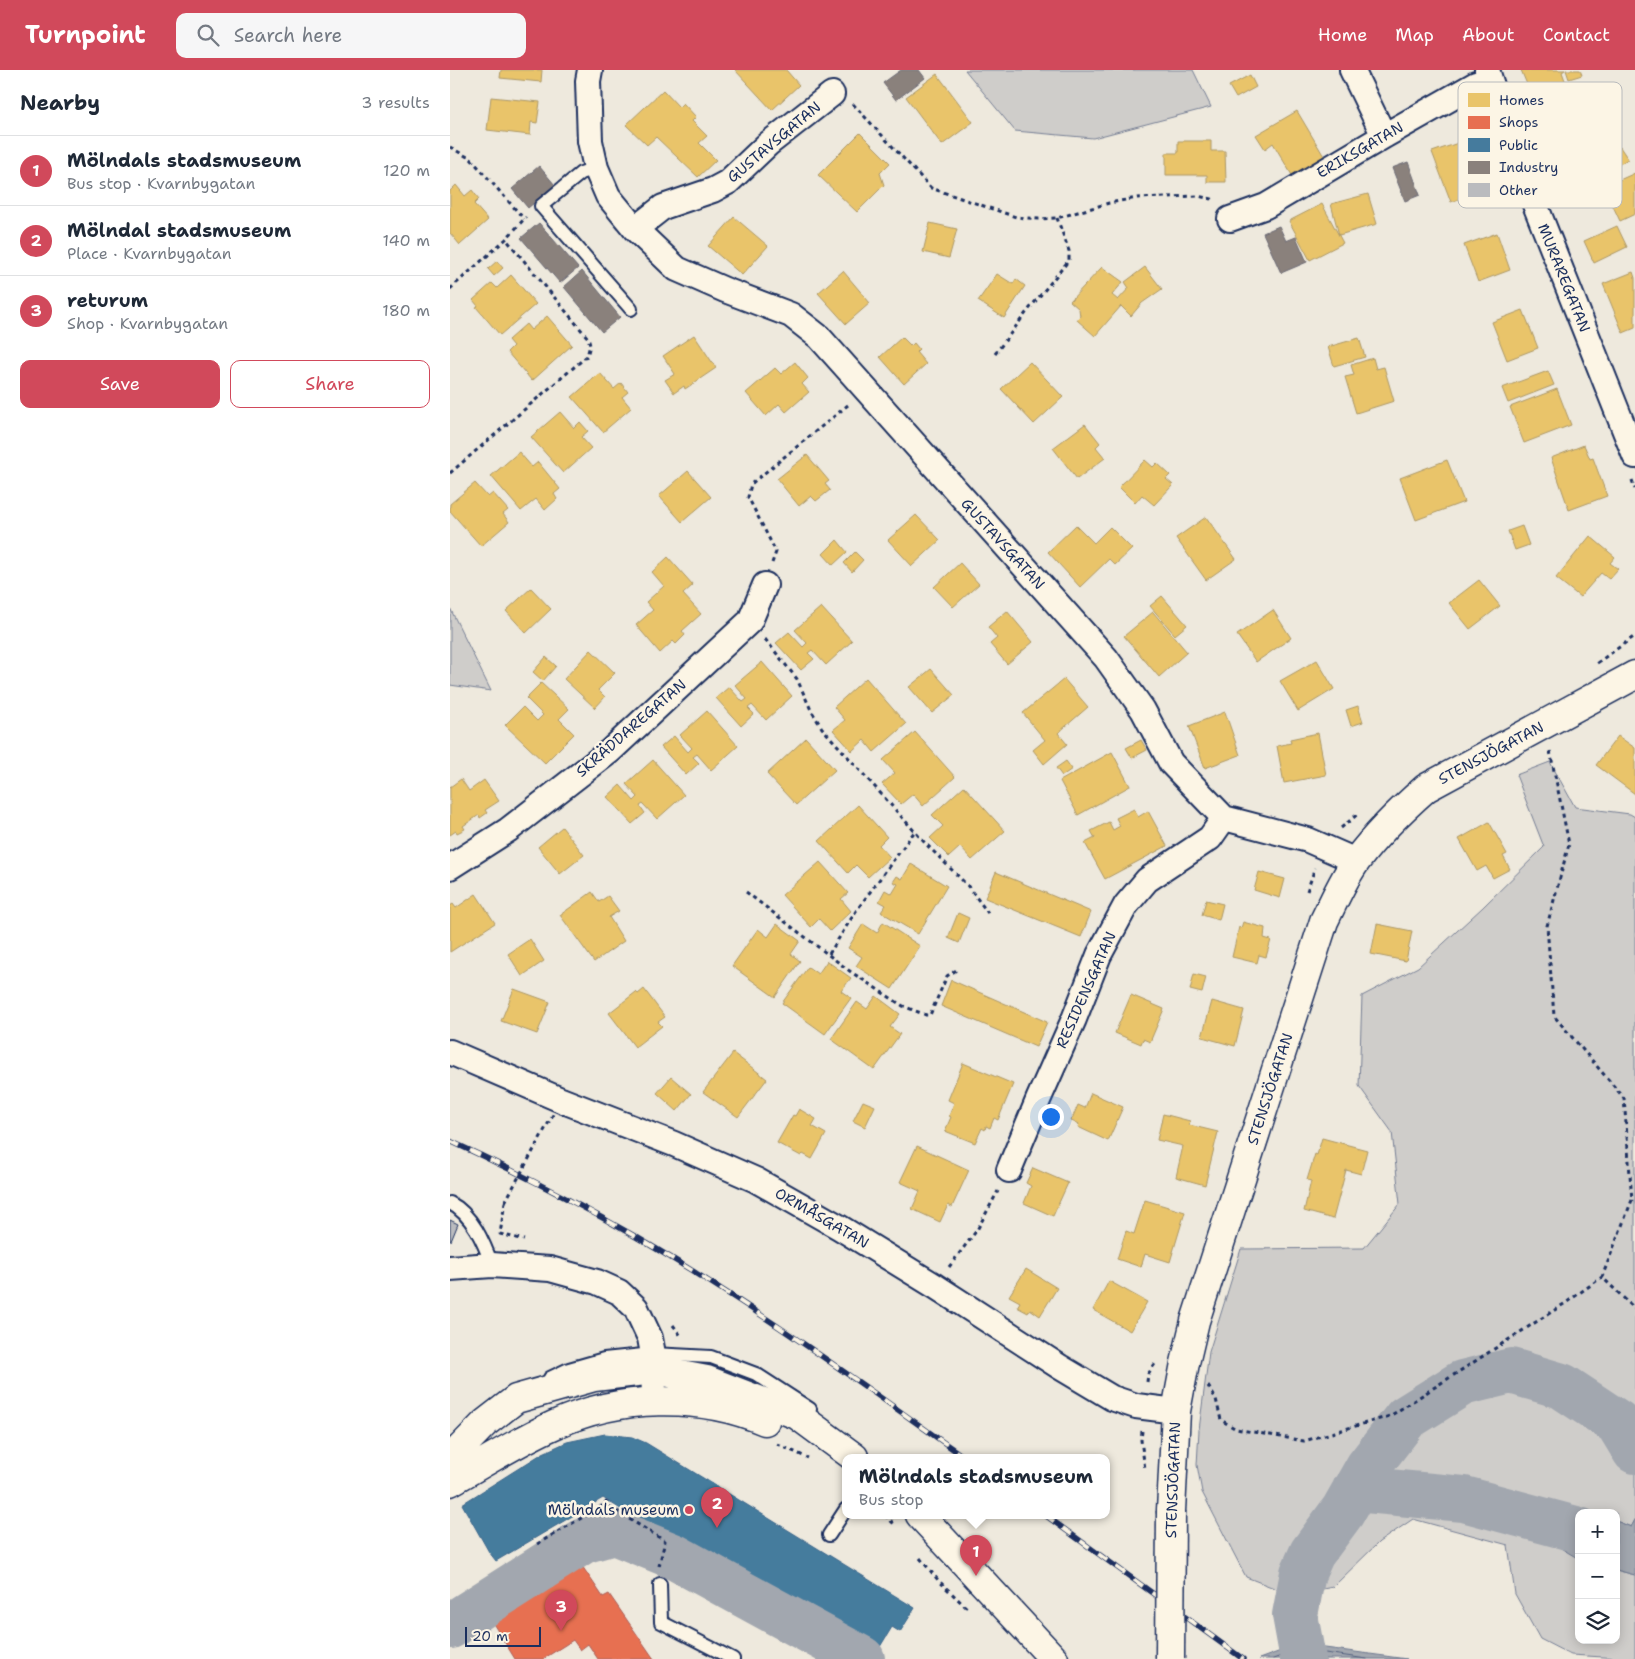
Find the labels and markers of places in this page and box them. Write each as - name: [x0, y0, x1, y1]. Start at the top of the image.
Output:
- pin: 2: [701, 1487, 733, 1528]
- place label: Mölndals museum: [548, 1500, 679, 1520]
- marker: Mölndals museum: [683, 1504, 695, 1516]
- pin: 1: [960, 1535, 992, 1576]
- pin: 3: [545, 1590, 577, 1631]

